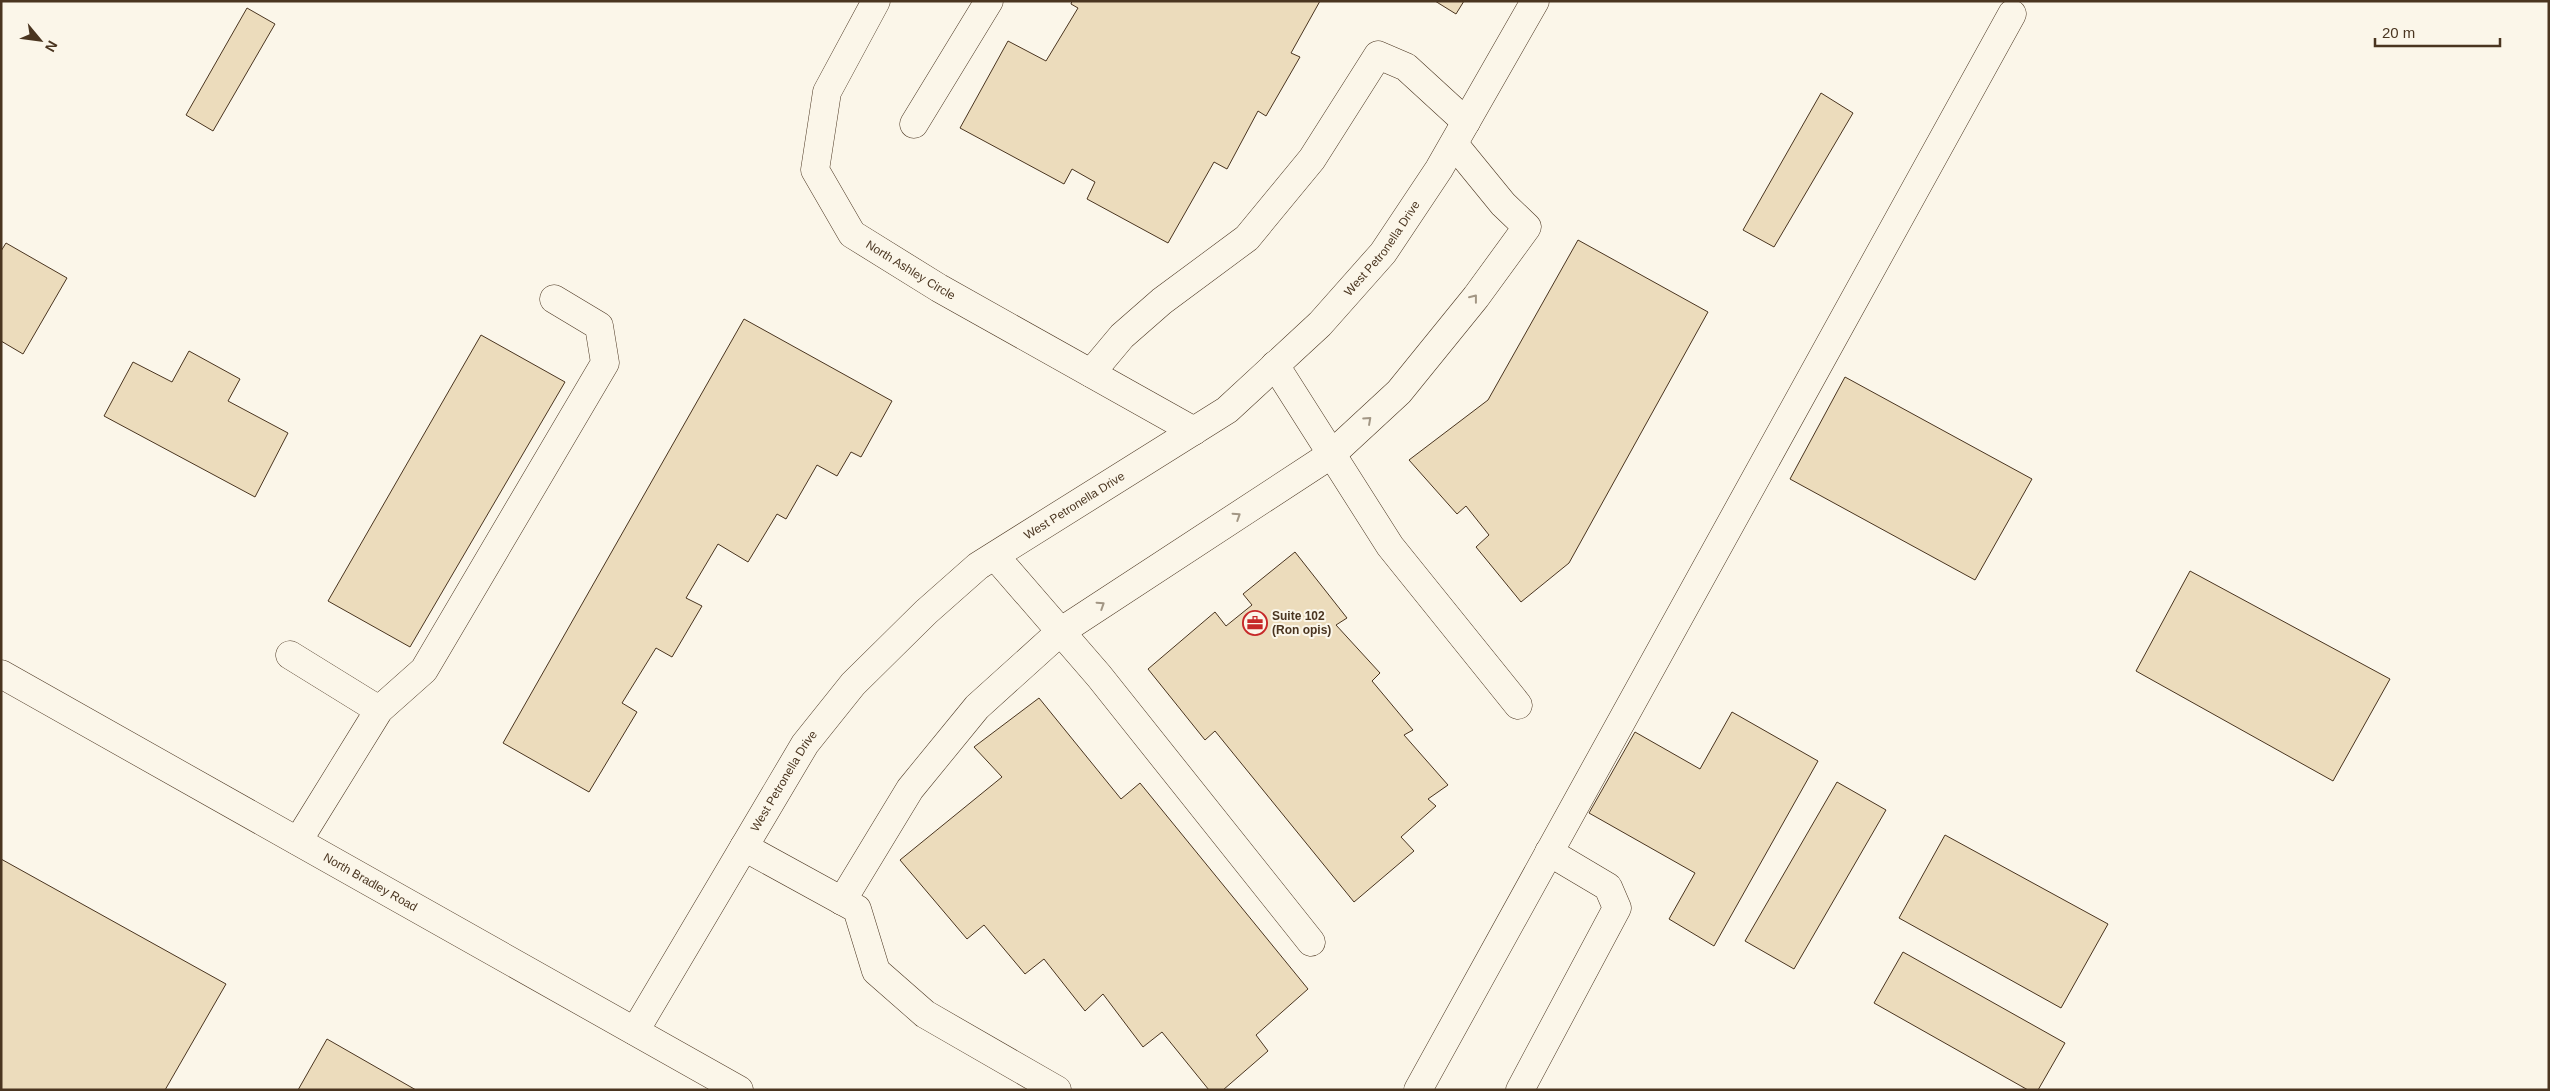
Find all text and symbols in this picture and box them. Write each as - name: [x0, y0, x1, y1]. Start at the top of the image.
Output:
- north arrow: [15, 15, 65, 65]
- scale bar: [2375, 15, 2500, 47]
- text: 20 m: [2382, 24, 2415, 41]
- text: N: [42, 38, 61, 55]
- street label: West Petronella Drive: [1341, 198, 1423, 299]
- street label: North Ashley Circle: [863, 237, 958, 303]
- one-way arrow: [1469, 295, 1477, 304]
- one-way arrow: [1363, 417, 1372, 426]
- street label: West Petronella Drive: [1021, 469, 1127, 542]
- one-way arrow: [1231, 513, 1241, 522]
- one-way arrow: [1096, 602, 1105, 611]
- place label: Suite 102 (Ron opis): [1272, 609, 1331, 637]
- office icon: Suite 102 (Ron opis): [1242, 610, 1268, 636]
- street label: West Petronella Drive: [748, 727, 820, 834]
- street label: North Bradley Road: [321, 850, 420, 914]

